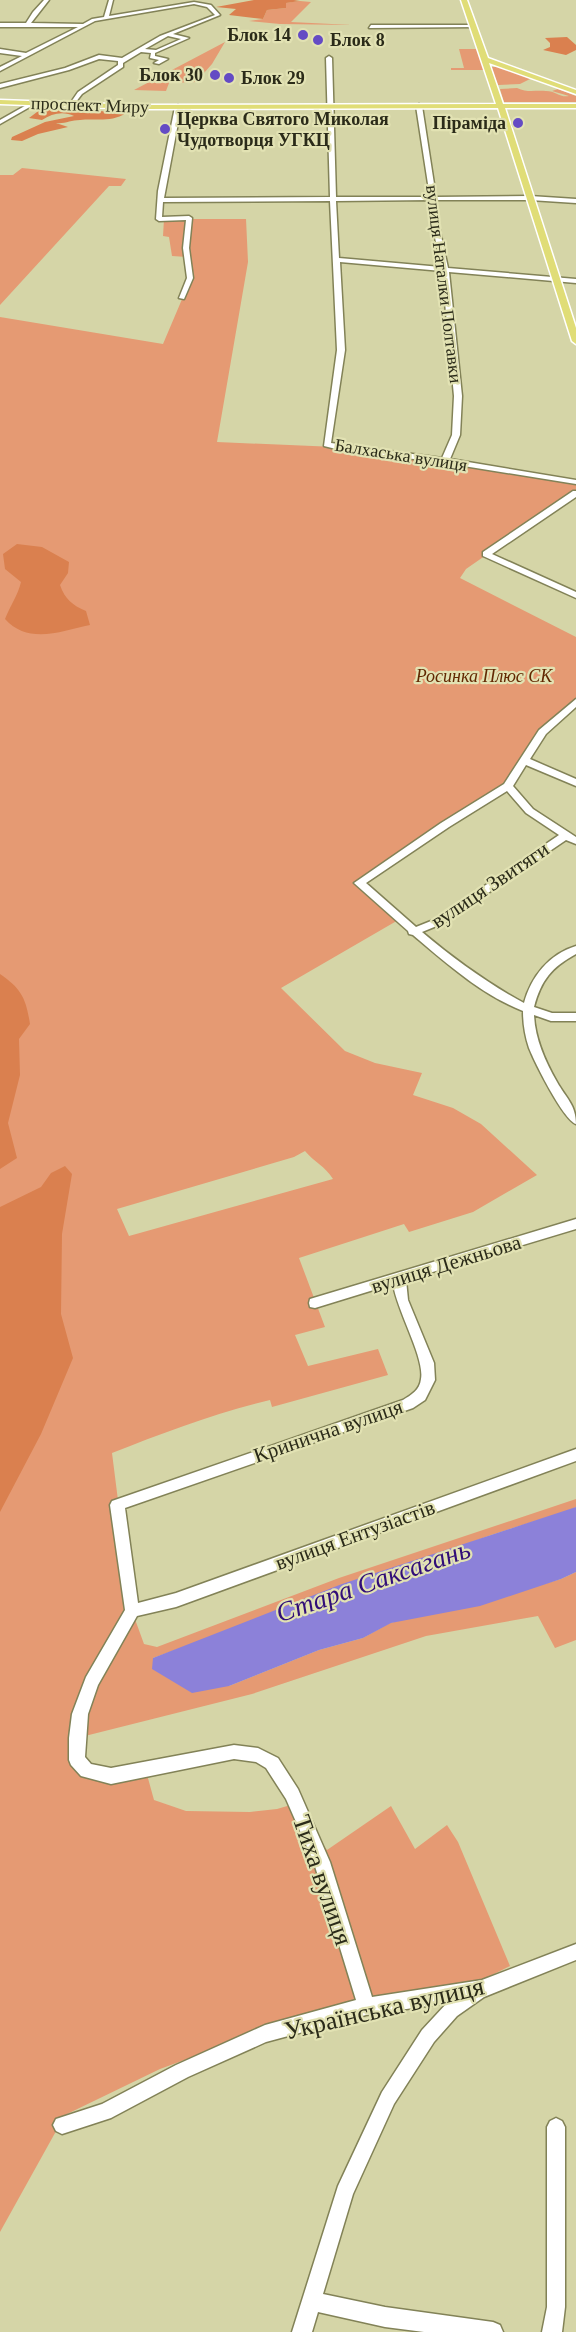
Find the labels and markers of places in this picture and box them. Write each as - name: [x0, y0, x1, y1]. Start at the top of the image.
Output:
- place label: Блок 14: [227, 25, 291, 45]
- marker: Блок 14: [296, 28, 310, 42]
- place label: Блок 8: [330, 30, 385, 50]
- marker: Блок 8: [311, 33, 325, 47]
- place label: Блок 30: [139, 65, 203, 85]
- marker: Блок 30: [208, 68, 222, 82]
- place label: Блок 29: [241, 68, 305, 88]
- marker: Блок 29: [222, 71, 236, 85]
- place label: Церква Святого Миколая Чудотворця УГКЦ: [177, 109, 389, 150]
- place label: Піраміда: [433, 113, 506, 133]
- marker: Піраміда: [511, 116, 525, 130]
- marker: Церква Святого Миколая Чудотворця УГКЦ: [158, 122, 172, 136]

